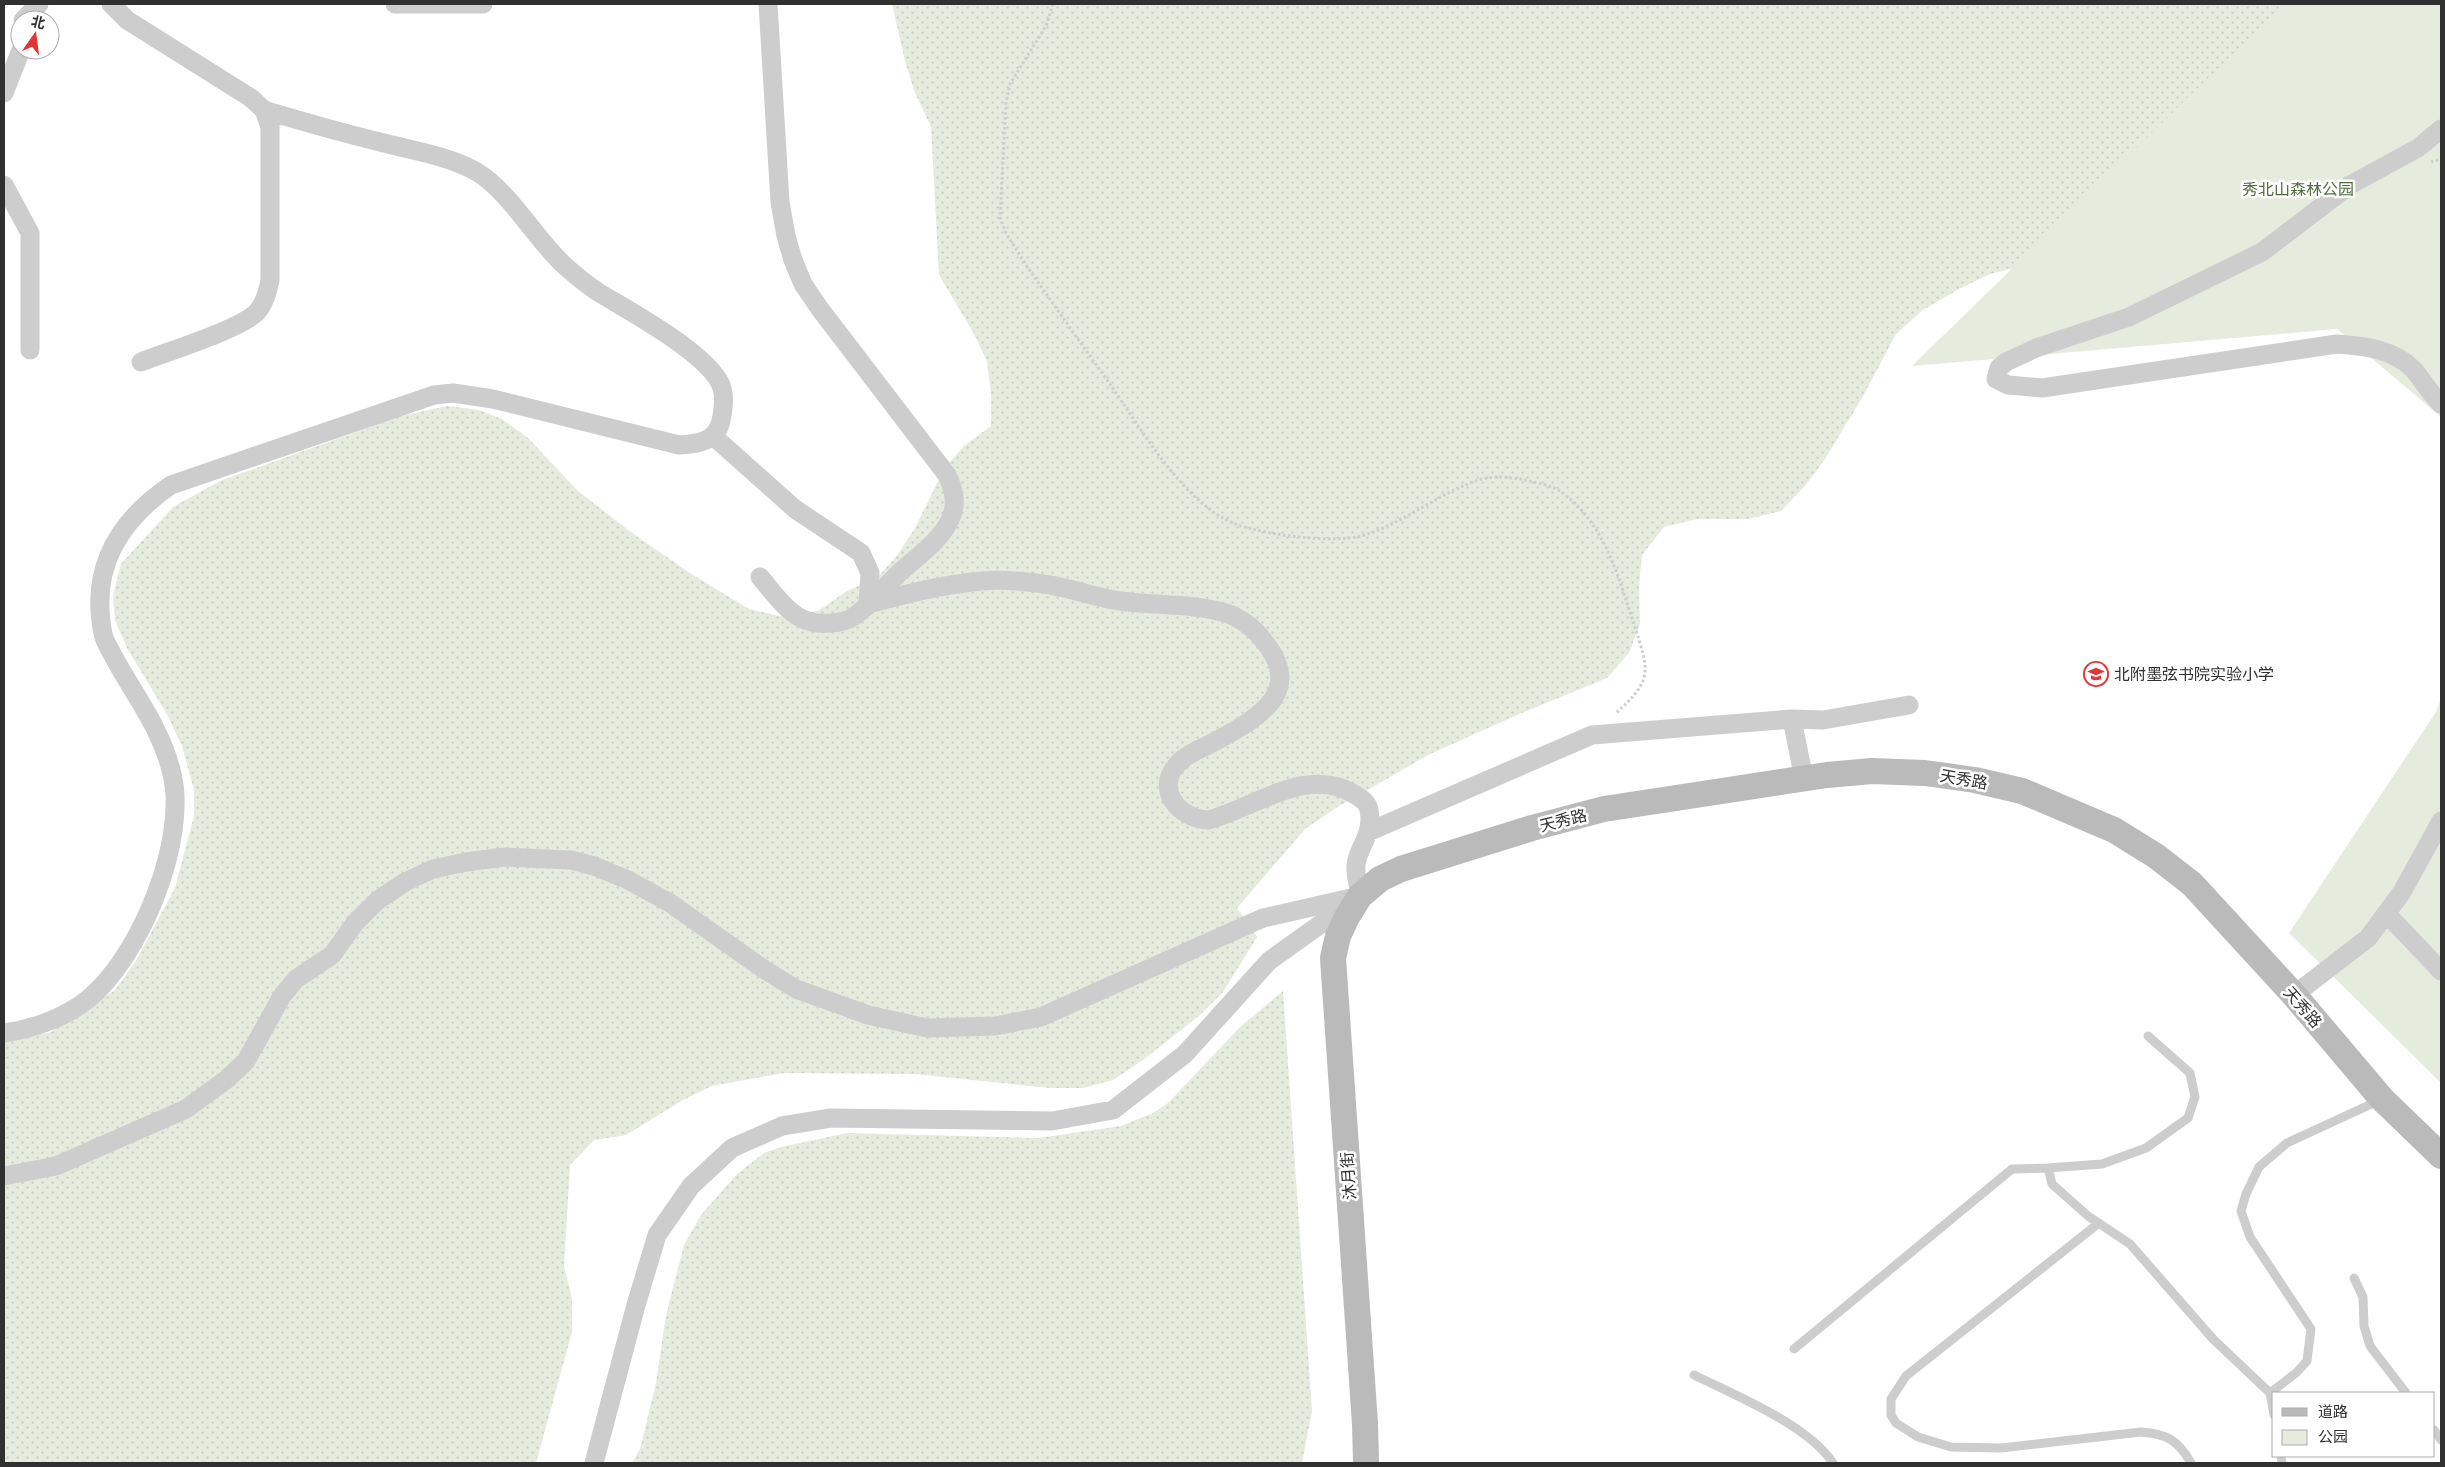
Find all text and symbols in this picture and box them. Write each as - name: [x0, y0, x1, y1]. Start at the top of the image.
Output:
- north arrow: [10, 10, 60, 60]
- text: 北: [29, 12, 47, 32]
- park label: 秀北山森林公园: [2242, 179, 2354, 199]
- school or university icon: 北附墨弦书院实验小学: [2083, 661, 2109, 687]
- place label: 北附墨弦书院实验小学: [2114, 664, 2274, 684]
- street label: 天秀路: [1939, 765, 1989, 793]
- street label: 天秀路: [1537, 804, 1589, 836]
- street label: 天秀路: [2280, 982, 2326, 1032]
- street label: 沐月街: [1336, 1151, 1360, 1201]
- legend: [2272, 1392, 2435, 1457]
- text: 道路: [2318, 1402, 2348, 1421]
- text: 公园: [2318, 1427, 2348, 1446]

